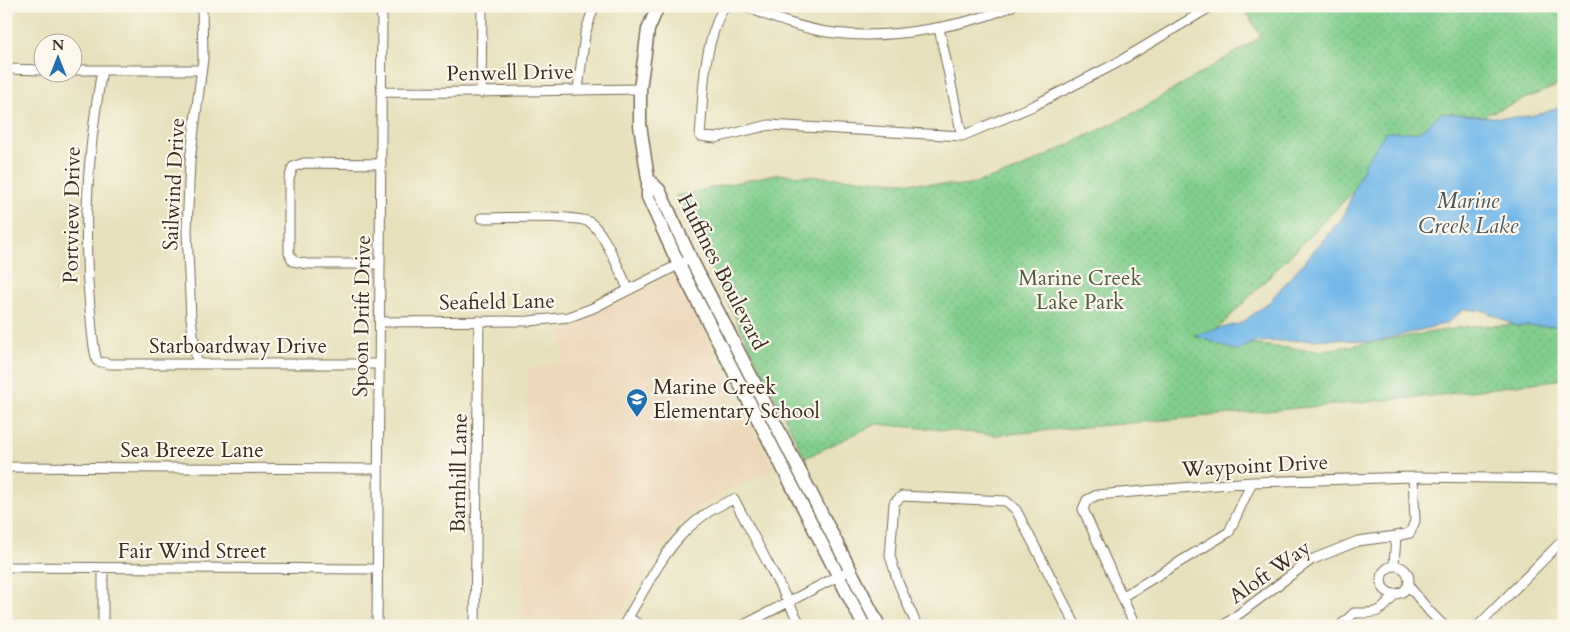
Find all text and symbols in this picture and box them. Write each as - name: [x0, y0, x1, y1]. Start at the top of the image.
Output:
- north arrow: [32, 32, 82, 82]
- text: N: [52, 36, 64, 55]
- street label: Penwell Drive: [446, 57, 574, 89]
- street label: Sailwind Drive: [156, 117, 192, 251]
- street label: Portview Drive: [56, 146, 88, 284]
- water label: Marine Creek Lake: [1418, 186, 1519, 241]
- street label: Huffines Boulevard: [670, 189, 774, 355]
- street label: Spoon Drift Drive: [346, 235, 378, 397]
- park label: Marine Creek Lake Park: [1018, 264, 1143, 317]
- street label: Seafield Lane: [439, 286, 555, 318]
- street label: Starboardway Drive: [149, 332, 327, 361]
- place label: Marine Creek Elementary School: [653, 373, 820, 426]
- school or university icon: Marine Creek Elementary School: [625, 387, 649, 418]
- street label: Barnhill Lane: [443, 413, 475, 533]
- street label: Sea Breeze Lane: [120, 436, 264, 465]
- street label: Waypoint Drive: [1180, 448, 1329, 484]
- street label: Aloft Way: [1223, 533, 1317, 611]
- street label: Fair Wind Street: [118, 537, 267, 566]

